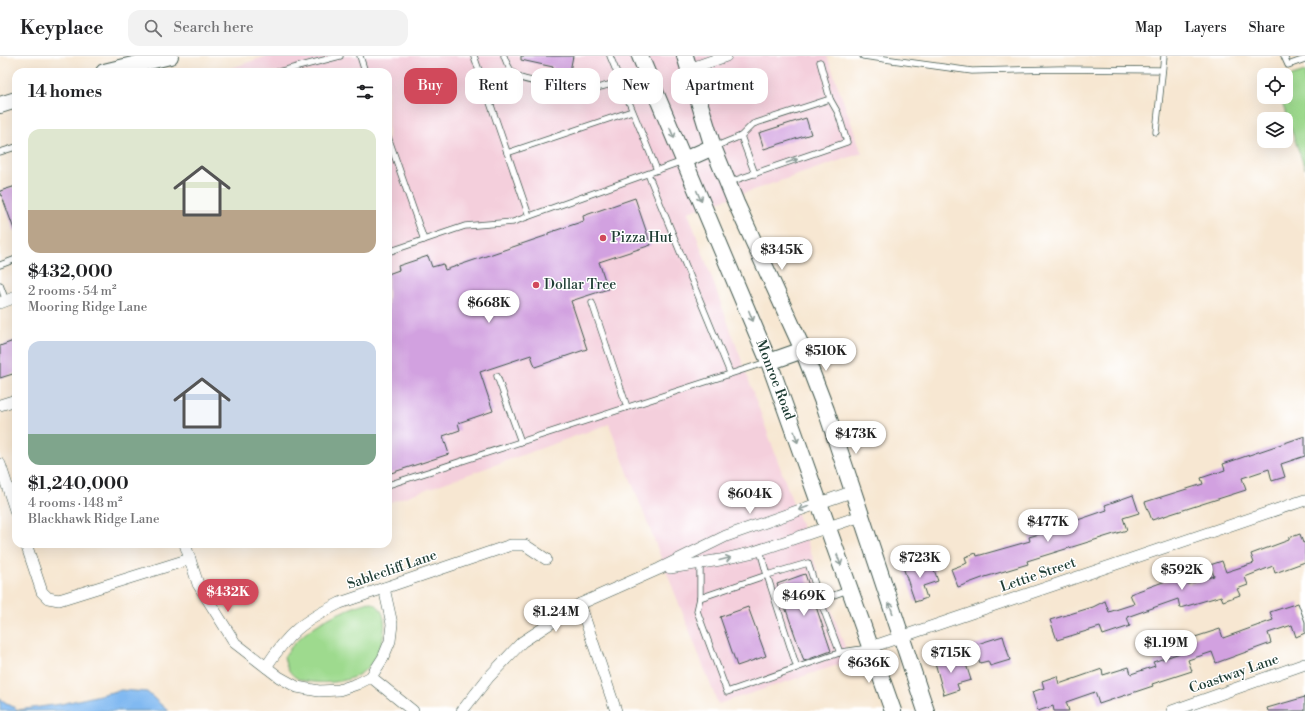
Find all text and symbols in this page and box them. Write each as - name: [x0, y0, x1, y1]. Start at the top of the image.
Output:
- search box: [128, 10, 408, 46]
- text: Keyplace: [20, 16, 104, 40]
- icon: search: [142, 17, 164, 39]
- text: Search here: [174, 18, 254, 37]
- text: Map: [1135, 19, 1162, 37]
- text: Layers: [1184, 19, 1227, 37]
- text: Share: [1249, 19, 1285, 37]
- chip: Buy: [404, 68, 457, 104]
- chip: Rent: [465, 68, 523, 104]
- chip: Filters: [531, 68, 600, 104]
- chip: New: [608, 68, 663, 104]
- chip: Apartment: [671, 68, 768, 104]
- map controls: [1257, 68, 1293, 148]
- button: locate: [1257, 68, 1293, 104]
- text: 14 homes: [28, 81, 102, 103]
- icon: filters: [354, 81, 376, 103]
- button: layers: [1257, 112, 1293, 148]
- one-way arrow: [669, 126, 677, 138]
- icon: home: [166, 155, 238, 227]
- one-way arrow: [785, 157, 798, 164]
- one-way arrow: [696, 190, 704, 202]
- place label: Pizza Hut: [611, 229, 673, 247]
- marker: Pizza Hut: [598, 233, 608, 243]
- pin: $345K: [754, 237, 810, 271]
- text: $345K: [760, 242, 804, 258]
- text: $432,000: [28, 261, 113, 283]
- place label: Dollar Tree: [544, 276, 616, 294]
- marker: Dollar Tree: [531, 280, 541, 290]
- text: 2 rooms · 54 m²: [28, 283, 117, 299]
- pin: $668K: [461, 290, 517, 324]
- text: $668K: [468, 295, 510, 311]
- text: Mooring Ridge Lane: [28, 299, 147, 315]
- one-way arrow: [747, 309, 755, 321]
- street label: Monroe Road: [751, 337, 799, 423]
- pin: $510K: [798, 338, 854, 372]
- text: $510K: [805, 343, 847, 359]
- icon: home: [166, 367, 238, 439]
- pin: $473K: [828, 421, 884, 455]
- text: $473K: [835, 426, 877, 442]
- one-way arrow: [793, 431, 801, 443]
- text: $1,240,000: [28, 473, 129, 495]
- pin: $604K: [722, 481, 778, 515]
- text: $604K: [728, 486, 772, 502]
- text: 4 rooms · 148 m²: [28, 495, 122, 511]
- one-way arrow: [798, 505, 810, 513]
- pin: $477K: [1020, 509, 1076, 543]
- text: Blackhawk Ridge Lane: [28, 511, 160, 527]
- text: $477K: [1027, 514, 1069, 530]
- pin: $723K: [892, 545, 948, 579]
- street label: Sablecliff Lane: [345, 546, 439, 594]
- text: $723K: [899, 550, 941, 566]
- one-way arrow: [836, 554, 844, 566]
- street label: Lettie Street: [998, 554, 1078, 596]
- one-way arrow: [719, 555, 732, 562]
- pin: $592K: [1154, 557, 1210, 591]
- text: $592K: [1161, 562, 1203, 578]
- pin: $432K: [200, 579, 256, 613]
- pin: $469K: [776, 583, 832, 617]
- text: $432K: [207, 584, 249, 600]
- text: $469K: [782, 588, 826, 604]
- pin: $1.24M: [523, 599, 589, 633]
- one-way arrow: [887, 601, 894, 614]
- text: $1.24M: [533, 604, 579, 620]
- pin: $1.19M: [1133, 630, 1199, 664]
- text: $1.19M: [1144, 635, 1188, 651]
- pin: $715K: [923, 640, 979, 674]
- text: $715K: [931, 645, 971, 661]
- pin: $636K: [841, 650, 897, 684]
- street label: Coastway Lane: [1187, 650, 1281, 698]
- text: $636K: [848, 655, 890, 671]

